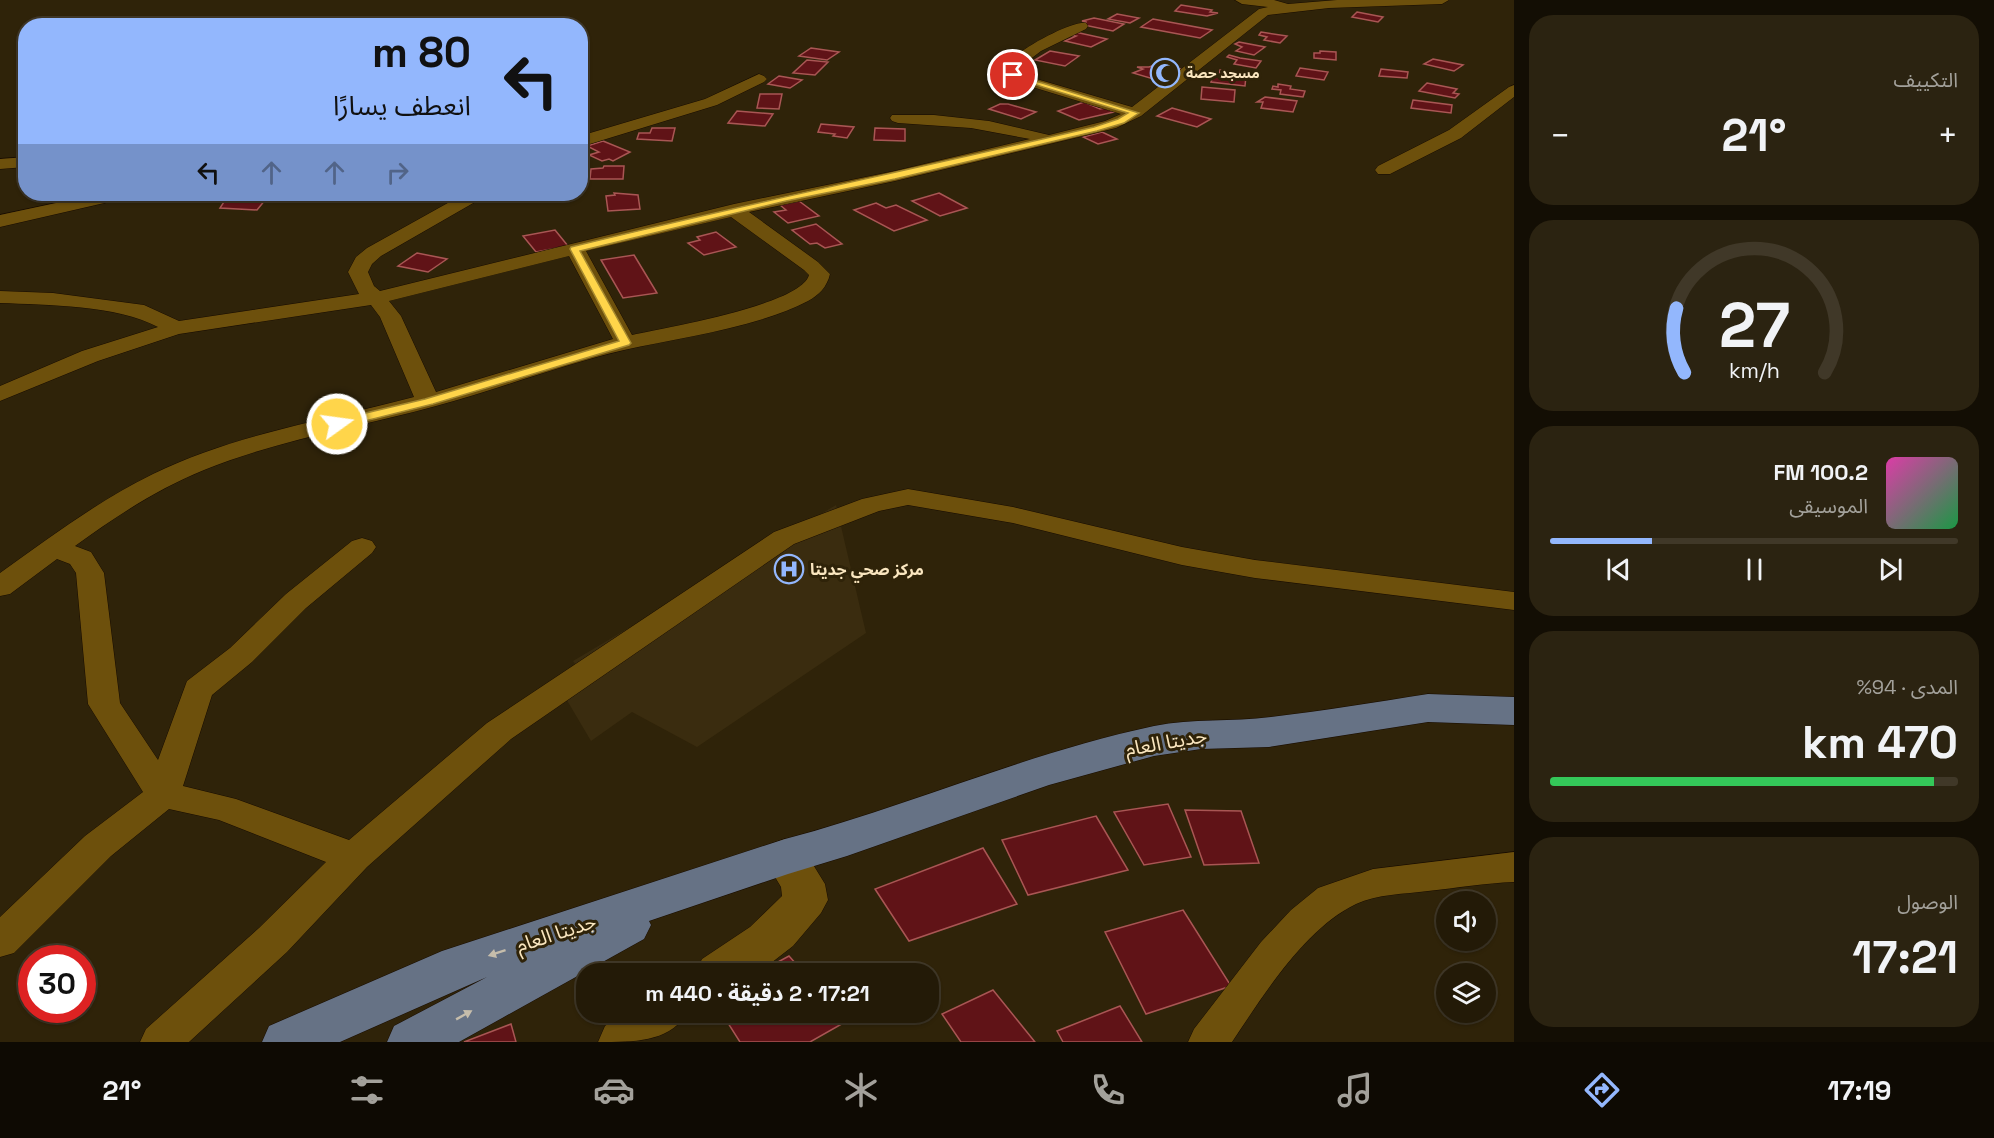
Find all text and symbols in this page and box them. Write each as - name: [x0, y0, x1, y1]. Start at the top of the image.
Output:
- text: 80 m: [372, 26, 471, 79]
- icon: left: [492, 42, 570, 120]
- pin: [987, 49, 1038, 100]
- mosque icon: مسجد حصة: [1149, 57, 1181, 89]
- icon: arrive: [996, 58, 1029, 91]
- place label: مسجد حصة: [1186, 64, 1260, 82]
- text: التكييف: [1894, 67, 1958, 93]
- text: انعطف يسارًا: [333, 88, 471, 123]
- text: 21°: [1722, 107, 1786, 164]
- text: −: [1550, 115, 1570, 157]
- text: +: [1938, 115, 1958, 157]
- icon: left: [192, 156, 225, 189]
- icon: ahead: [255, 156, 288, 189]
- icon: ahead: [318, 156, 351, 189]
- icon: right: [381, 156, 414, 189]
- text: 27: [1718, 286, 1790, 365]
- text: km/h: [1728, 357, 1780, 384]
- position arrow: [305, 392, 369, 456]
- text: 100.2 FM: [1773, 458, 1868, 486]
- text: الموسيقى: [1789, 493, 1868, 519]
- hospital icon: مركز صحي جديتا: [773, 553, 805, 585]
- icon: previous: [1602, 553, 1635, 586]
- icon: pause: [1738, 553, 1771, 586]
- icon: next: [1874, 553, 1907, 586]
- place label: مركز صحي جديتا: [810, 559, 924, 583]
- text: المدى · 94%: [1856, 674, 1958, 700]
- text: 470 km: [1802, 714, 1958, 771]
- street label: جديتا العام: [1123, 722, 1209, 764]
- text: الوصول: [1897, 889, 1958, 915]
- map controls: [1436, 891, 1496, 1023]
- button: sound: [1436, 891, 1496, 951]
- street label: جديتا العام: [513, 908, 600, 960]
- text: 17:21: [1852, 929, 1958, 986]
- speed limit sign: 30: [18, 945, 96, 1023]
- one-way arrow: [488, 949, 506, 958]
- button: layers: [1436, 963, 1496, 1023]
- text: 17:21 · 2 دقيقة · 440 m: [645, 979, 870, 1007]
- one-way arrow: [455, 1010, 472, 1020]
- icon: filters: [346, 1069, 388, 1111]
- icon: car: [593, 1069, 635, 1111]
- icon: climate: [840, 1069, 882, 1111]
- icon: phone: [1087, 1069, 1129, 1111]
- icon: music: [1334, 1069, 1376, 1111]
- icon: directions: [1581, 1069, 1623, 1111]
- text: 21°: [102, 1073, 141, 1108]
- text: 17:19: [1827, 1073, 1892, 1108]

